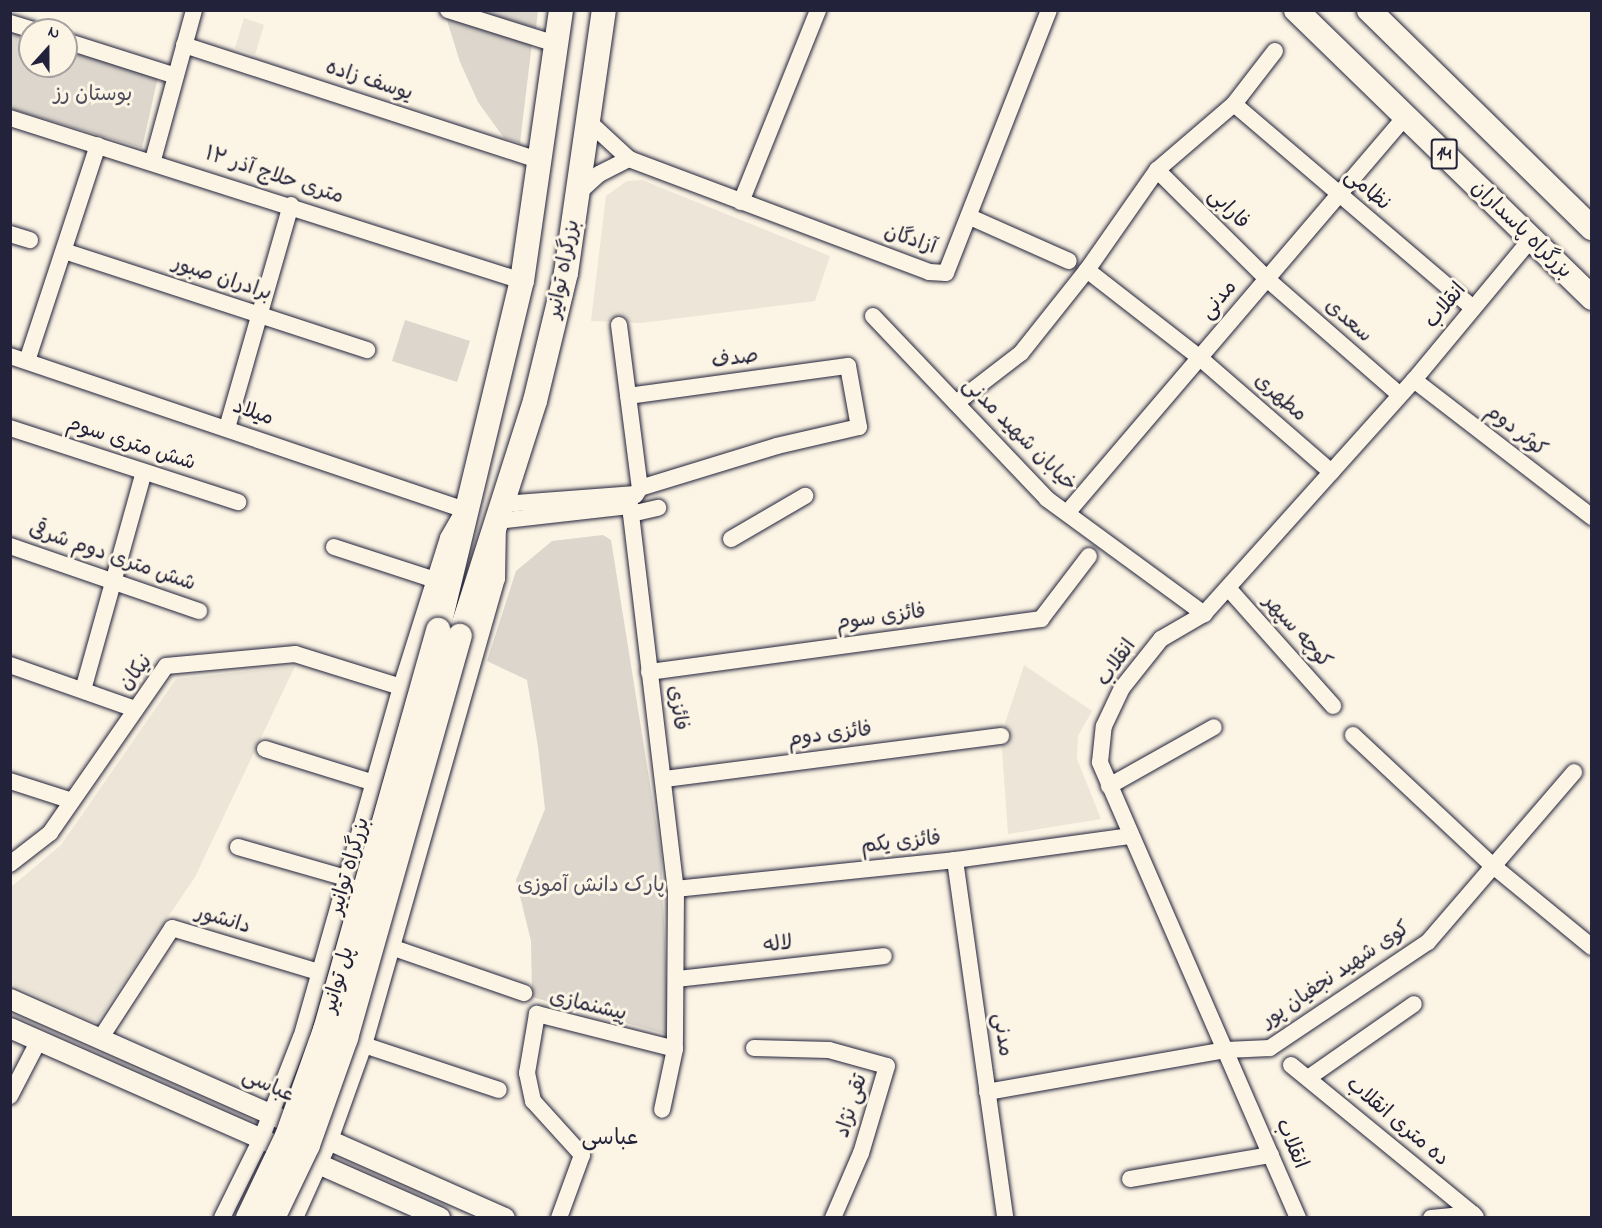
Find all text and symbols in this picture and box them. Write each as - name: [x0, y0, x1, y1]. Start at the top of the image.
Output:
- north arrow: [18, 18, 78, 78]
- text: N: [44, 20, 63, 46]
- street label: یوسف زاده: [322, 55, 416, 107]
- park label: بوستان رز: [54, 82, 132, 108]
- road number: 14: [1430, 137, 1458, 171]
- street label: ۱۲ متری حلاج آذر: [201, 142, 347, 210]
- street label: نظامی: [1339, 164, 1395, 216]
- street label: بزرگراه پاسداران: [1465, 176, 1577, 284]
- street label: فارابی: [1202, 183, 1254, 235]
- street label: بزرگراه توانیر: [542, 218, 586, 320]
- street label: آزادگان: [881, 219, 939, 261]
- street label: برادران صبور: [169, 251, 275, 307]
- street label: مدنی: [1195, 275, 1243, 325]
- street label: انقلاب: [1420, 278, 1472, 334]
- street label: سعدی: [1319, 294, 1377, 348]
- street label: صدف: [710, 343, 760, 375]
- street label: مطهری: [1248, 368, 1312, 428]
- street label: خیابان شهید مدنی: [957, 373, 1081, 497]
- street label: میلاد: [229, 394, 277, 432]
- street label: کوثر دوم: [1480, 399, 1552, 463]
- street label: شش متری سوم: [63, 411, 199, 477]
- street label: شش متری دوم شرقی: [25, 517, 199, 597]
- street label: کوچه سپهر: [1257, 590, 1337, 674]
- street label: فائزی سوم: [835, 599, 927, 637]
- street label: انقلاب: [1092, 635, 1142, 691]
- street label: نیکان: [114, 650, 158, 696]
- street label: فائزی: [661, 684, 693, 732]
- street label: فائزی دوم: [787, 717, 873, 753]
- street label: بزرگراه توانیر: [324, 815, 376, 917]
- street label: فائزی یکم: [860, 826, 942, 860]
- park label: پارک دانش آموزی: [517, 873, 665, 899]
- street label: دانشور: [193, 900, 253, 940]
- street label: کوی شهید نجفیان پور: [1257, 916, 1415, 1034]
- street label: لاله: [762, 931, 794, 959]
- street label: پل توانیر: [318, 944, 360, 1016]
- street label: پیشنمازی: [547, 985, 629, 1027]
- street label: مدنی: [986, 1012, 1018, 1058]
- street label: عباسى: [238, 1063, 298, 1109]
- street label: تقی نژاد: [830, 1071, 874, 1141]
- street label: ده متری انقلاب: [1341, 1072, 1453, 1172]
- street label: انقلاب: [1269, 1115, 1313, 1173]
- district label: عباسی: [582, 1127, 638, 1153]

